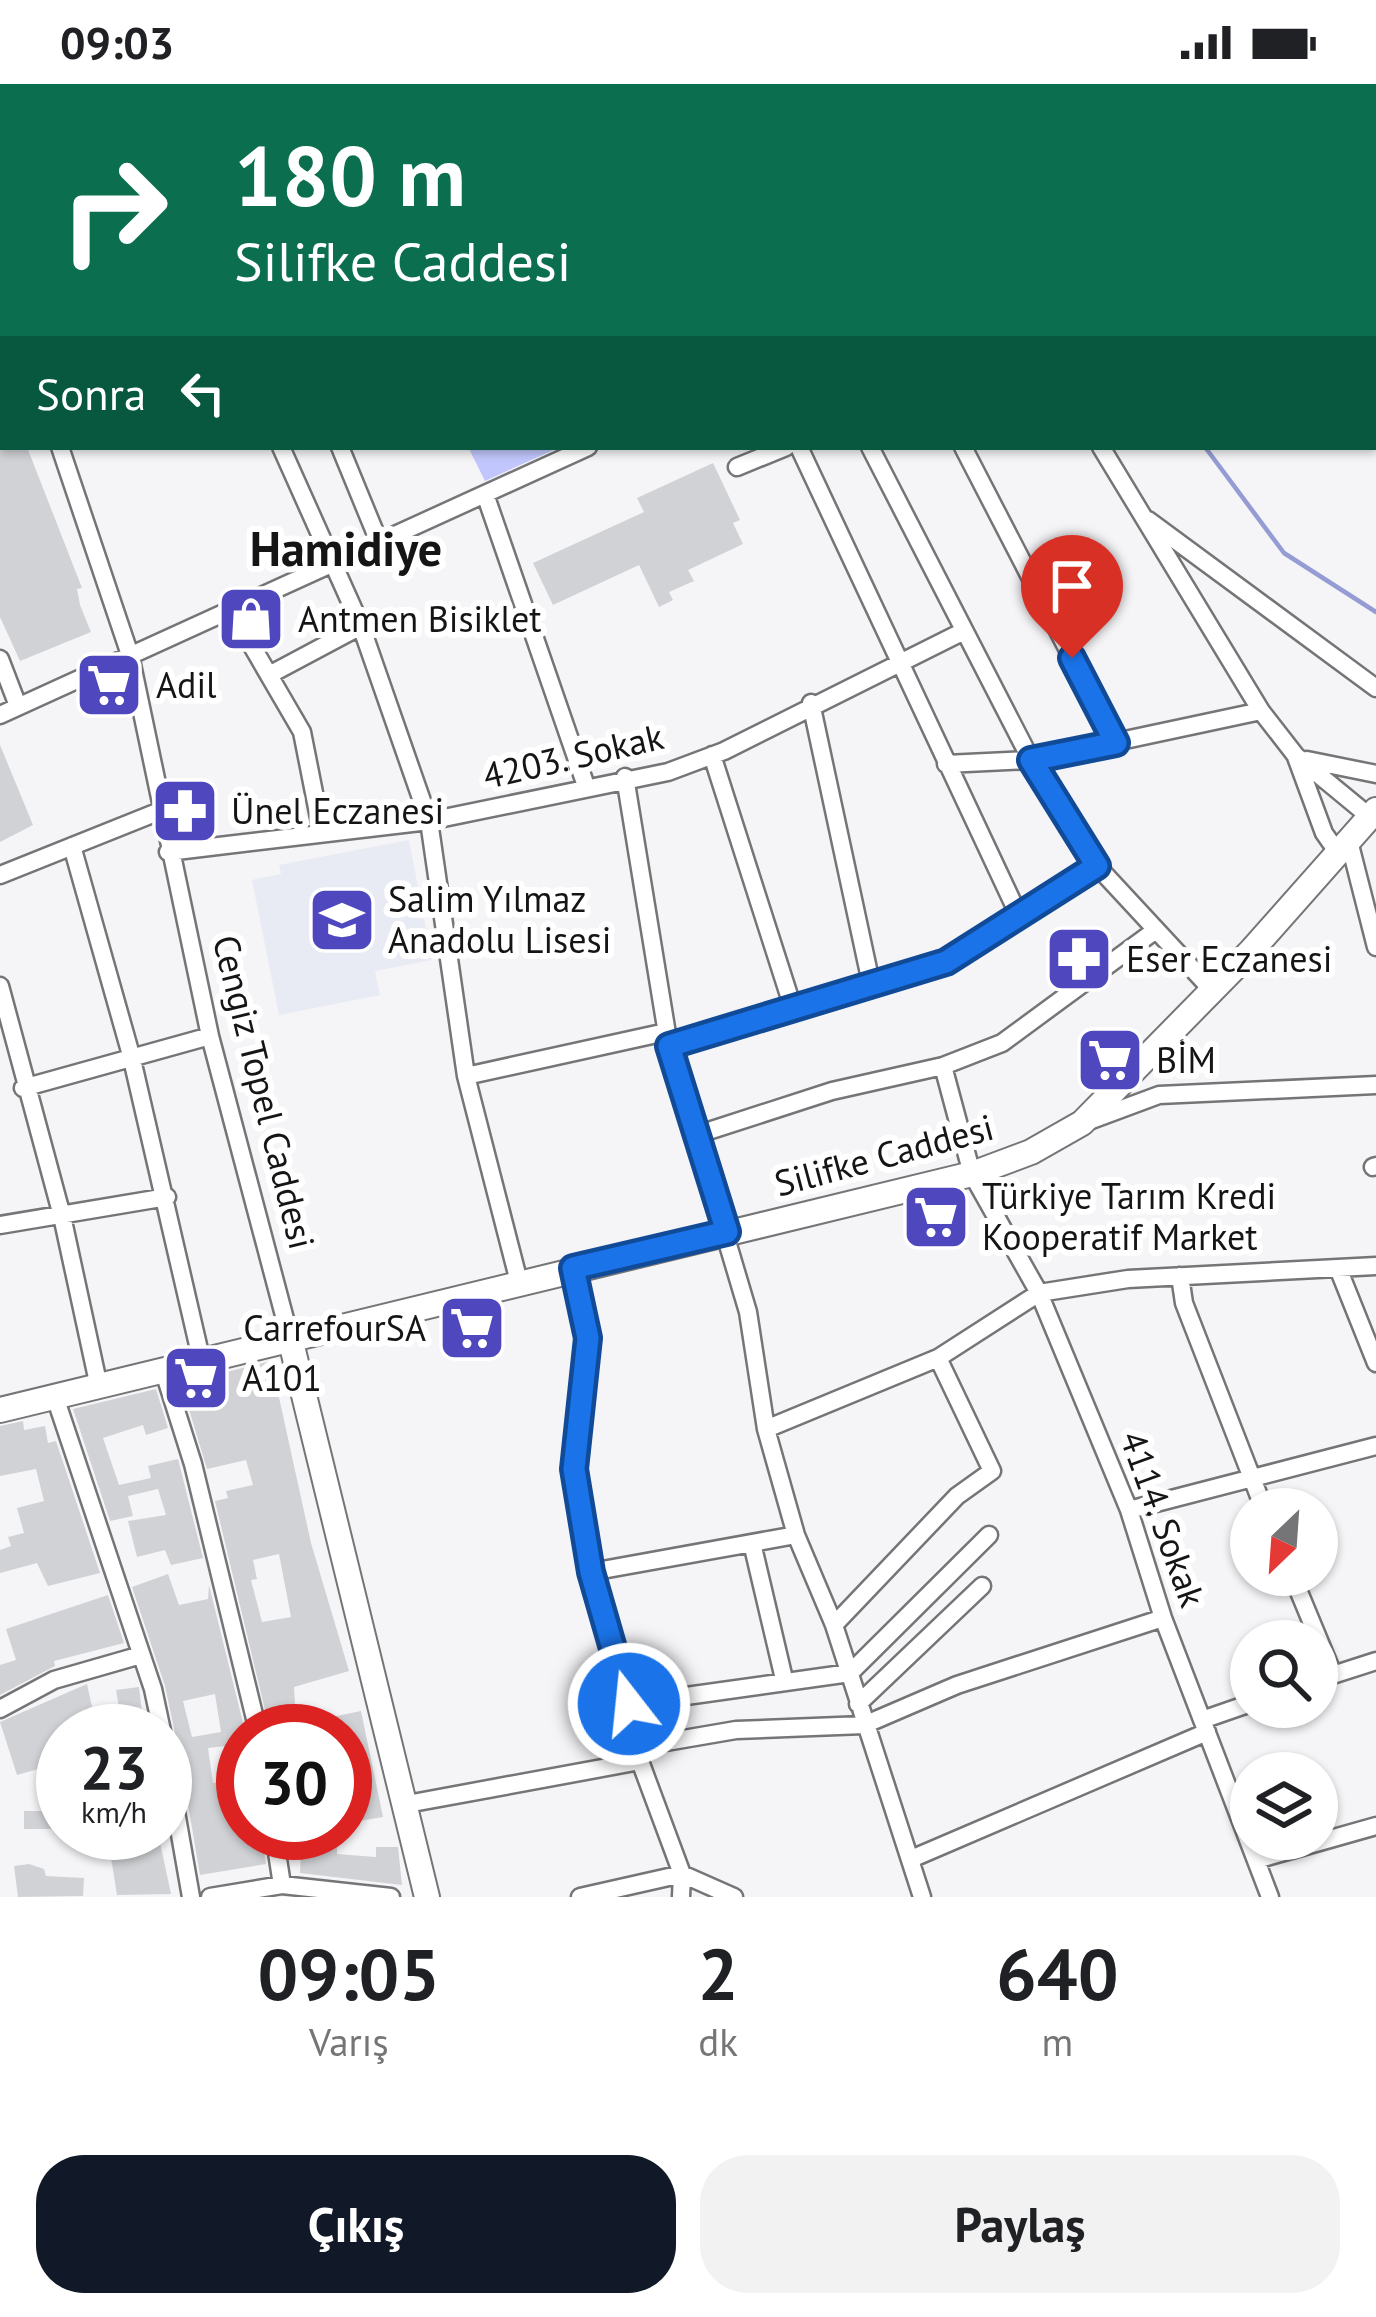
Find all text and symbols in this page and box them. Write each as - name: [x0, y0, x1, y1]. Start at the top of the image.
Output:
- text: 09:03: [60, 13, 174, 71]
- text: 180 m: [234, 120, 466, 229]
- icon: right: [36, 132, 192, 288]
- text: Silifke Caddesi: [234, 226, 571, 296]
- icon: left: [170, 360, 236, 426]
- text: Sonra: [36, 364, 146, 422]
- district label: Hamidiye: [250, 517, 442, 579]
- pin: [1021, 535, 1123, 658]
- icon: arrive: [1039, 553, 1105, 619]
- shop icon: Antmen Bisiklet: [216, 584, 286, 654]
- place label: Antmen Bisiklet: [298, 595, 542, 642]
- supermarket icon: Adil: [74, 650, 144, 720]
- place label: Adil: [156, 661, 217, 708]
- street label: 4203. Sokak: [478, 712, 668, 799]
- pharmacy icon: Ünel Eczanesi: [150, 776, 220, 846]
- place label: Ünel Eczanesi: [231, 787, 444, 834]
- place label: Salim Yılmaz Anadolu Lisesi: [388, 875, 611, 963]
- school or university icon: Salim Yılmaz Anadolu Lisesi: [307, 885, 377, 955]
- pharmacy icon: Eser Eczanesi: [1044, 924, 1114, 994]
- street label: Cengiz Topel Caddesi: [203, 930, 326, 1254]
- place label: Eser Eczanesi: [1126, 935, 1332, 982]
- supermarket icon: BİM: [1075, 1025, 1145, 1095]
- place label: BİM: [1156, 1036, 1216, 1083]
- street label: Silifke Caddesi: [769, 1103, 998, 1206]
- place label: Türkiye Tarım Kredi Kooperatif Market: [982, 1172, 1276, 1260]
- supermarket icon: Türkiye Tarım Kredi Kooperatif Market: [901, 1182, 971, 1252]
- supermarket icon: CarrefourSA: [437, 1293, 507, 1363]
- place label: CarrefourSA: [243, 1304, 426, 1351]
- supermarket icon: A101: [161, 1343, 231, 1413]
- place label: A101: [242, 1354, 322, 1401]
- street label: 4114. Sokak: [1110, 1424, 1217, 1613]
- north arrow: [1230, 1488, 1338, 1596]
- map controls: [1230, 1488, 1338, 1860]
- button: search: [1230, 1620, 1338, 1728]
- position arrow: [566, 1641, 692, 1767]
- speed limit sign: 30: [216, 1704, 372, 1860]
- text: 23: [80, 1728, 148, 1806]
- button: layers: [1230, 1752, 1338, 1860]
- text: km/h: [81, 1792, 147, 1831]
- text: 09:05: [258, 1927, 440, 2020]
- text: 2: [698, 1927, 739, 2020]
- text: 640: [996, 1927, 1118, 2020]
- text: Varış: [309, 2016, 389, 2067]
- text: dk: [698, 2016, 738, 2067]
- text: m: [1041, 2016, 1073, 2067]
- button: Çıkış: [36, 2155, 676, 2293]
- button: Paylaş: [700, 2155, 1340, 2293]

